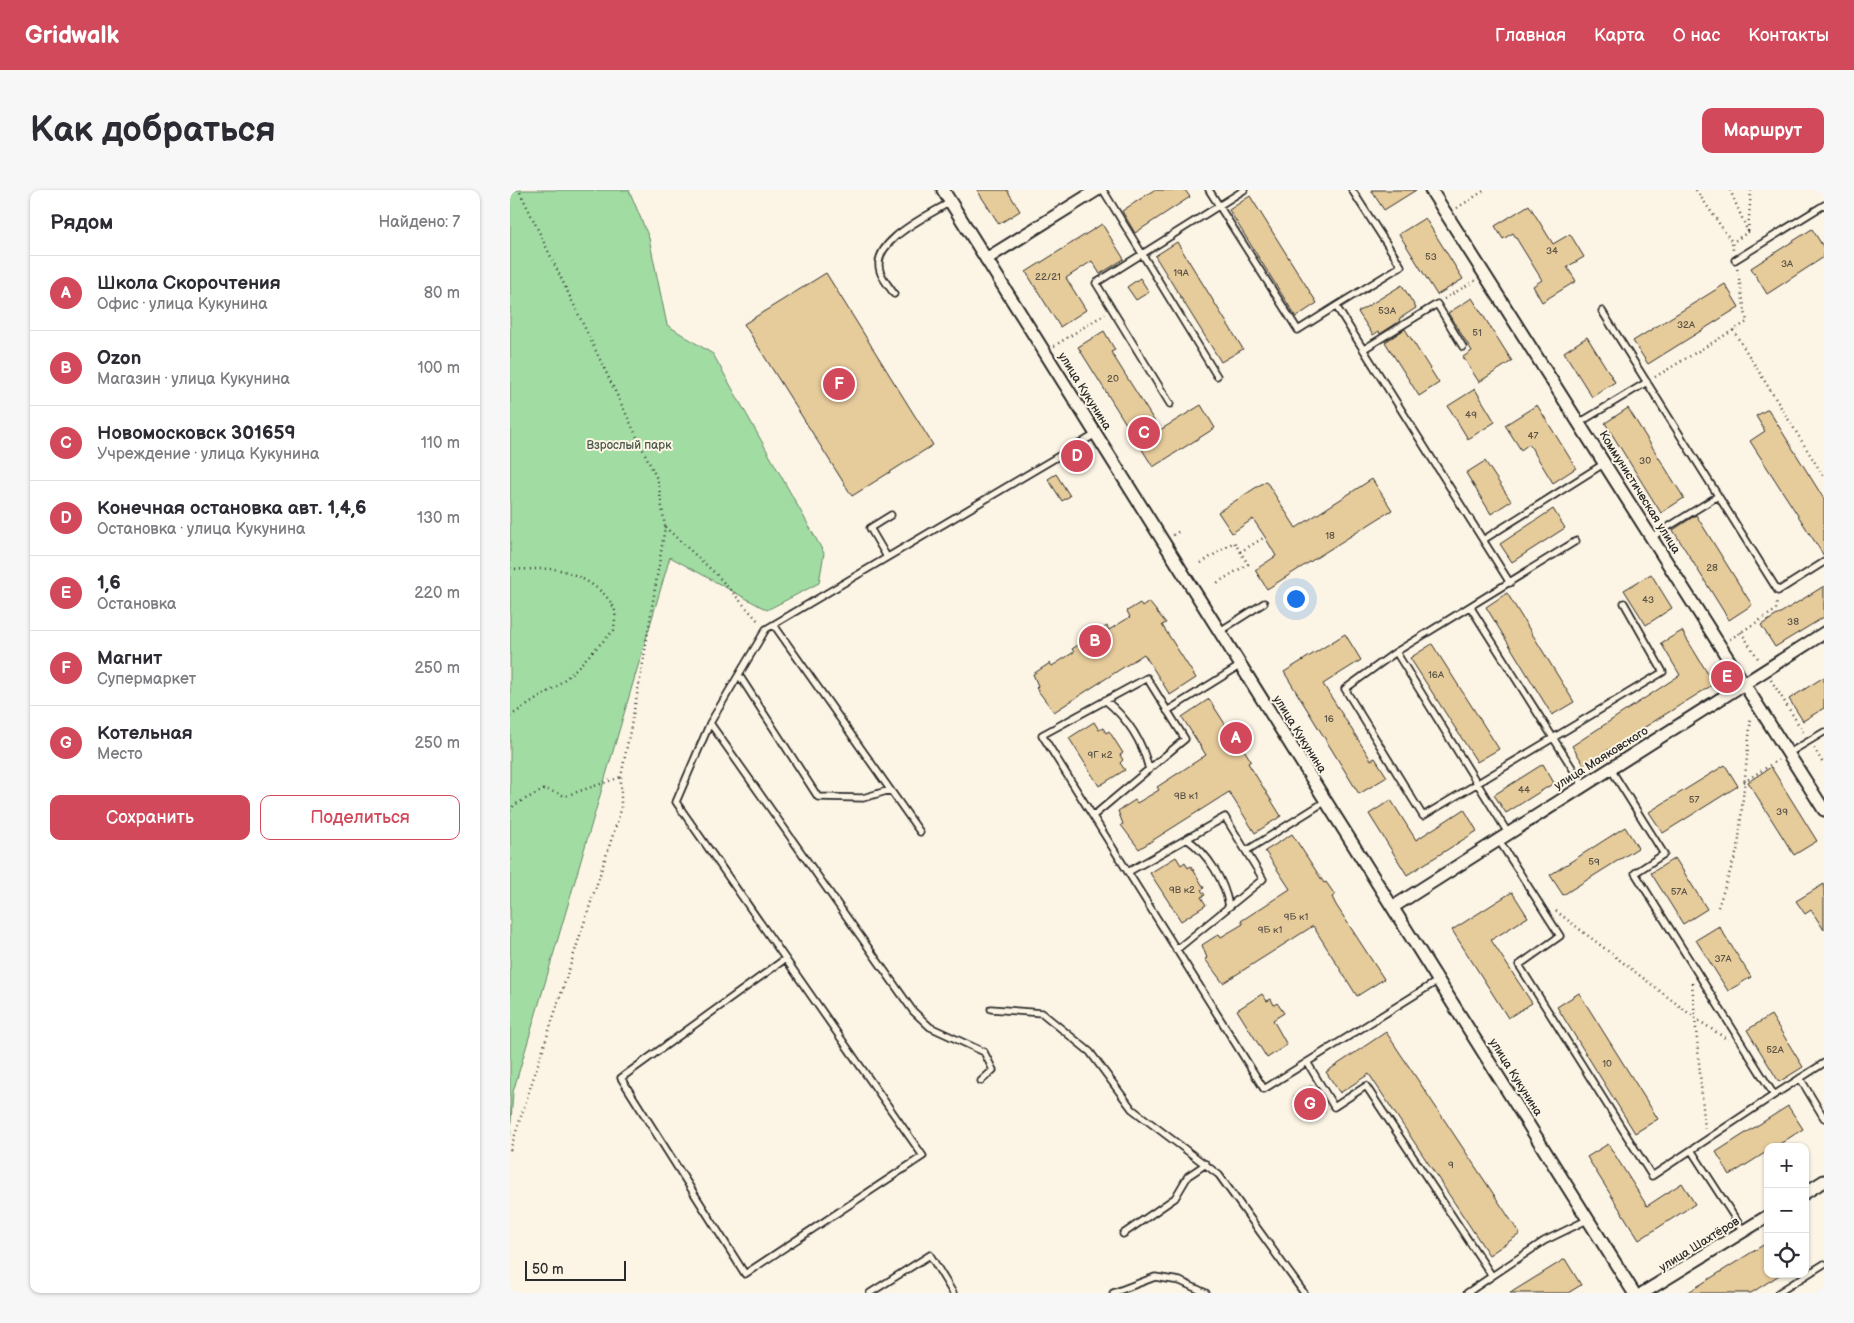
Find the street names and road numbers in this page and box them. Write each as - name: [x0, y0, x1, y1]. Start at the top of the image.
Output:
- street label: улица Кукунина: [1055, 350, 1115, 433]
- street label: Коммунистическая улица: [1596, 428, 1684, 557]
- street label: улица Кукунина: [1270, 693, 1330, 776]
- street label: улица Маяковского: [1552, 723, 1651, 793]
- street label: улица Кукунина: [1486, 1036, 1546, 1119]
- street label: улица Шахтёров: [1656, 1213, 1743, 1275]

